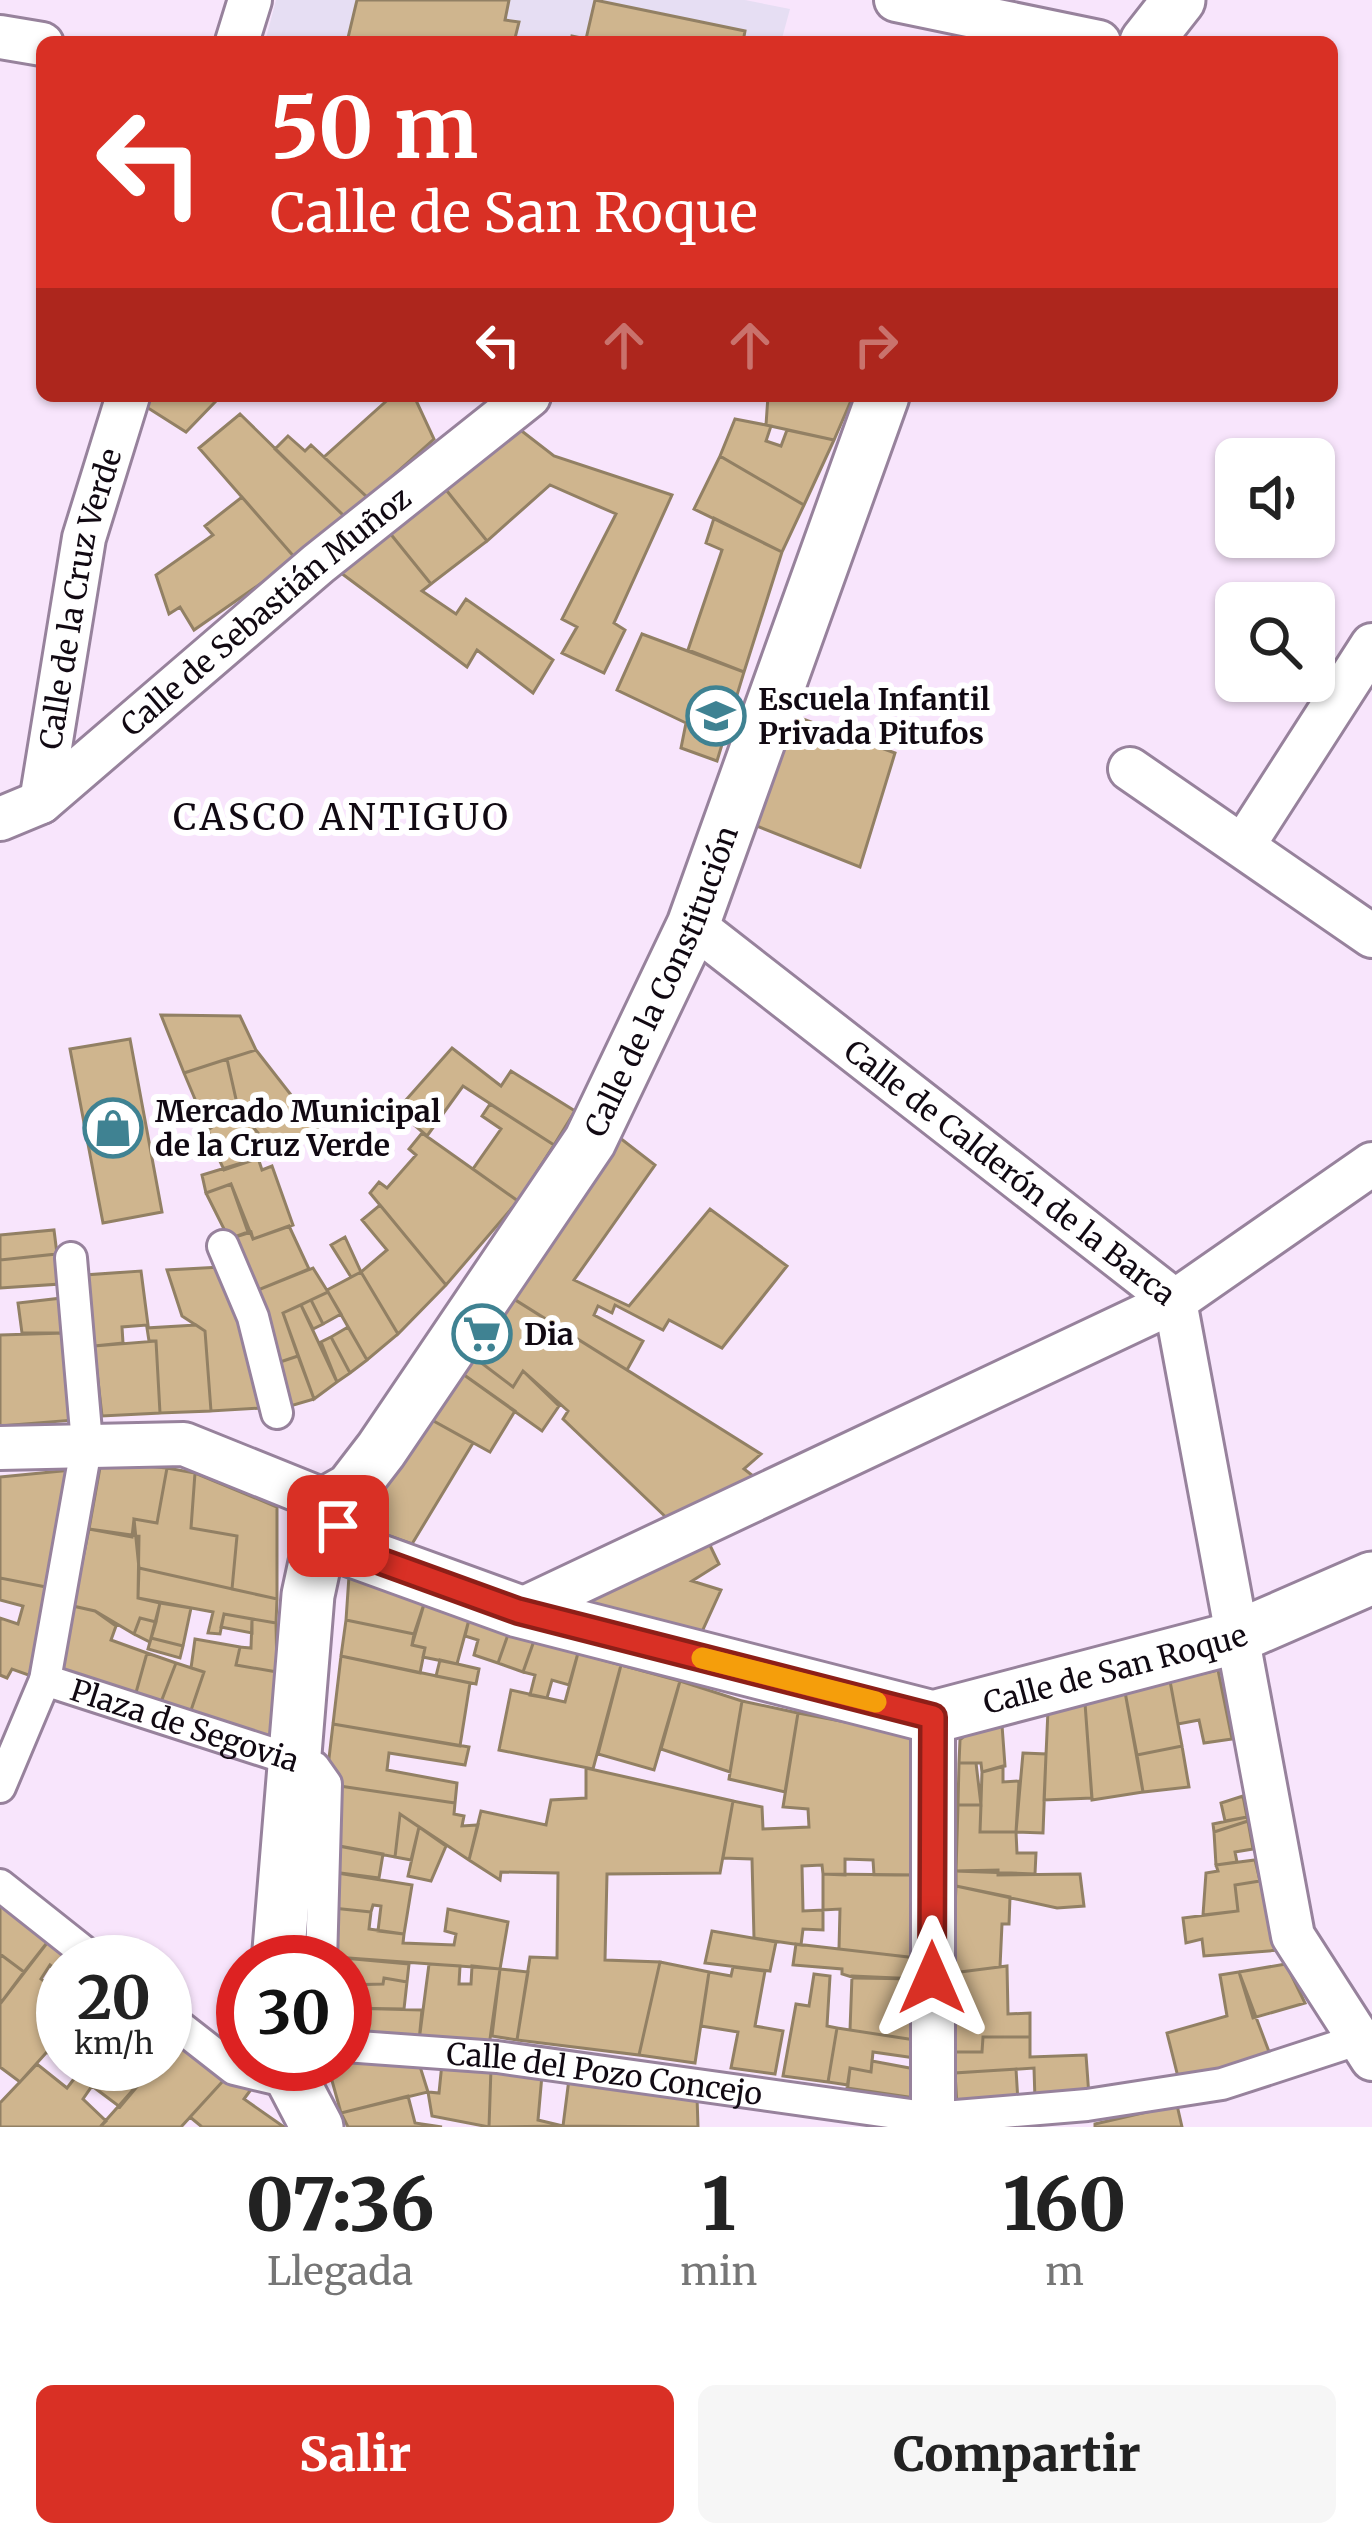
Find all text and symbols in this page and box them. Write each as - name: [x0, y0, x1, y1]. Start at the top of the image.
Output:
- text: 50 m: [270, 75, 478, 181]
- icon: left: [72, 84, 228, 240]
- text: Calle de San Roque: [270, 179, 758, 247]
- icon: left: [465, 312, 531, 378]
- icon: ahead: [591, 312, 657, 378]
- icon: ahead: [717, 312, 783, 378]
- icon: right: [843, 312, 909, 378]
- map controls: [1215, 438, 1335, 702]
- button: sound: [1215, 438, 1335, 558]
- street label: Calle de la Cruz Verde: [31, 444, 130, 752]
- street label: Calle de Sebastián Muñoz: [113, 479, 418, 744]
- button: search: [1215, 582, 1335, 702]
- place label: Escuela Infantil Privada Pitufos: [758, 680, 990, 752]
- school or university icon: Escuela Infantil Privada Pitufos: [685, 685, 747, 747]
- district label: CASCO ANTIGUO: [173, 795, 511, 840]
- street label: Calle de la Constitución: [576, 820, 746, 1143]
- street label: Calle de Calderón de la Barca: [837, 1031, 1183, 1313]
- place label: Mercado Municipal de la Cruz Verde: [155, 1092, 441, 1164]
- shop icon: Mercado Municipal de la Cruz Verde: [82, 1097, 144, 1159]
- supermarket icon: Dia: [451, 1303, 513, 1365]
- place label: Dia: [524, 1315, 574, 1353]
- pin: [287, 1475, 389, 1577]
- icon: arrive: [305, 1493, 371, 1559]
- street label: Calle de San Roque: [979, 1616, 1253, 1722]
- street label: Plaza de Segovia: [66, 1671, 304, 1780]
- position arrow: [869, 1915, 995, 2041]
- speed limit sign: 30: [216, 1935, 372, 2091]
- text: 20: [77, 1960, 151, 2035]
- text: km/h: [74, 2024, 154, 2062]
- street label: Calle del Pozo Concejo: [445, 2034, 765, 2113]
- text: 07:36: [246, 2159, 435, 2250]
- text: 1: [702, 2159, 736, 2250]
- text: 160: [1003, 2159, 1126, 2250]
- text: Llegada: [267, 2247, 413, 2296]
- text: min: [680, 2247, 757, 2296]
- text: m: [1045, 2247, 1084, 2296]
- button: Salir: [36, 2385, 674, 2523]
- button: Compartir: [698, 2385, 1336, 2523]

